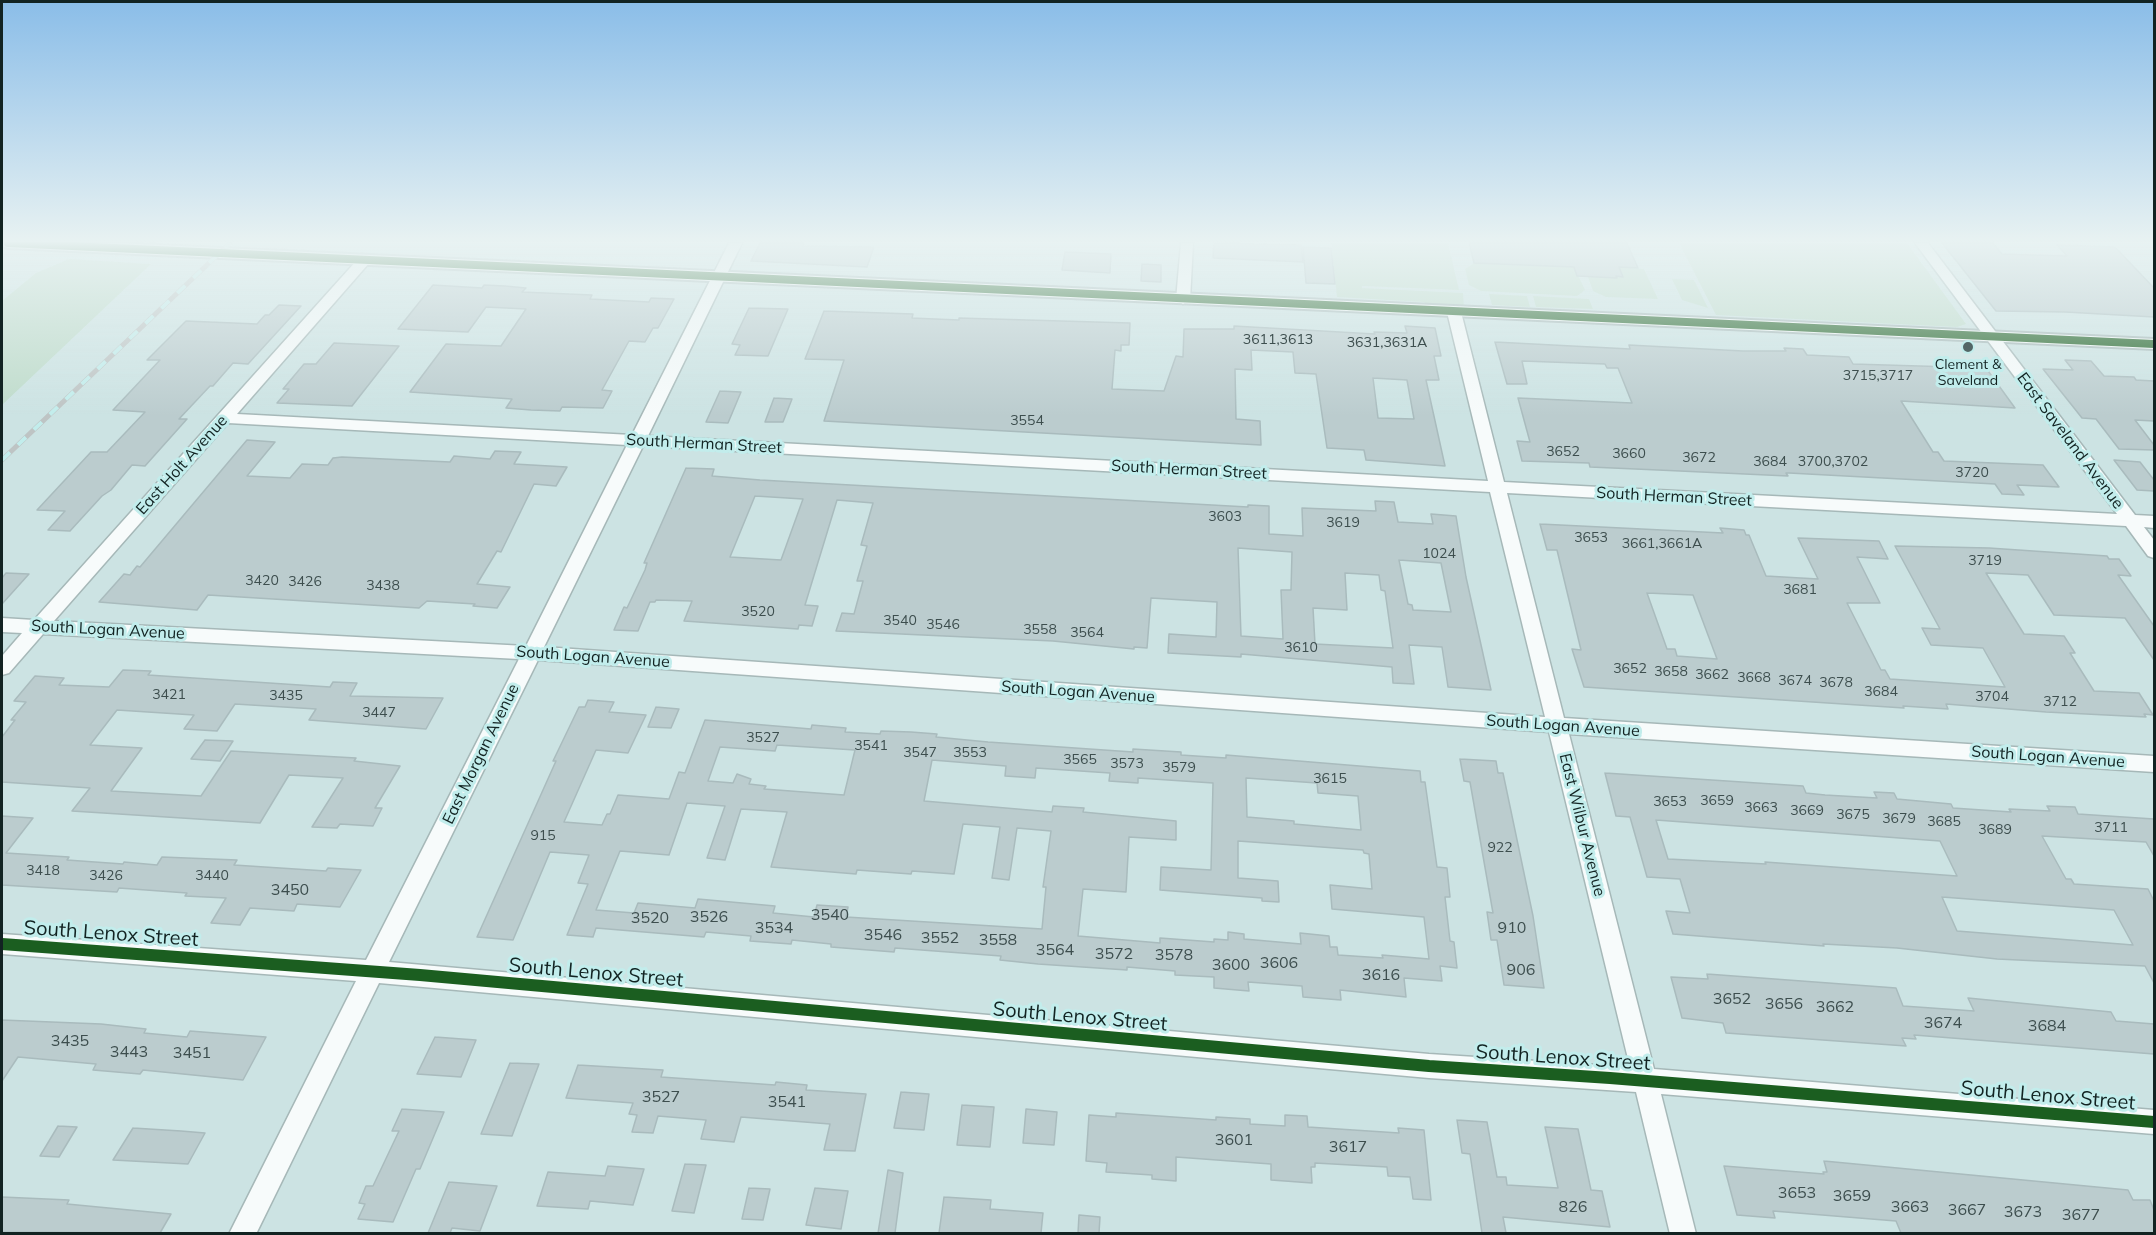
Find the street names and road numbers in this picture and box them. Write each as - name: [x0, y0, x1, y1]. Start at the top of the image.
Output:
- street label: East Saveland Avenue: [2013, 369, 2127, 513]
- street label: East Holt Avenue: [132, 411, 232, 519]
- street label: South Herman Street: [626, 430, 782, 458]
- street label: South Herman Street: [1111, 456, 1267, 484]
- street label: South Herman Street: [1596, 483, 1752, 511]
- street label: South Logan Avenue: [31, 616, 185, 644]
- street label: South Logan Avenue: [516, 642, 670, 672]
- street label: South Logan Avenue: [1001, 677, 1155, 707]
- street label: East Morgan Avenue: [439, 681, 523, 827]
- street label: South Logan Avenue: [1486, 711, 1640, 741]
- street label: South Logan Avenue: [1971, 742, 2125, 772]
- street label: East Wilbur Avenue: [1555, 752, 1609, 898]
- street label: South Lenox Street: [23, 916, 199, 952]
- street label: South Lenox Street: [508, 953, 684, 993]
- street label: South Lenox Street: [992, 997, 1168, 1037]
- street label: South Lenox Street: [1475, 1040, 1651, 1076]
- street label: South Lenox Street: [1960, 1076, 2136, 1116]

